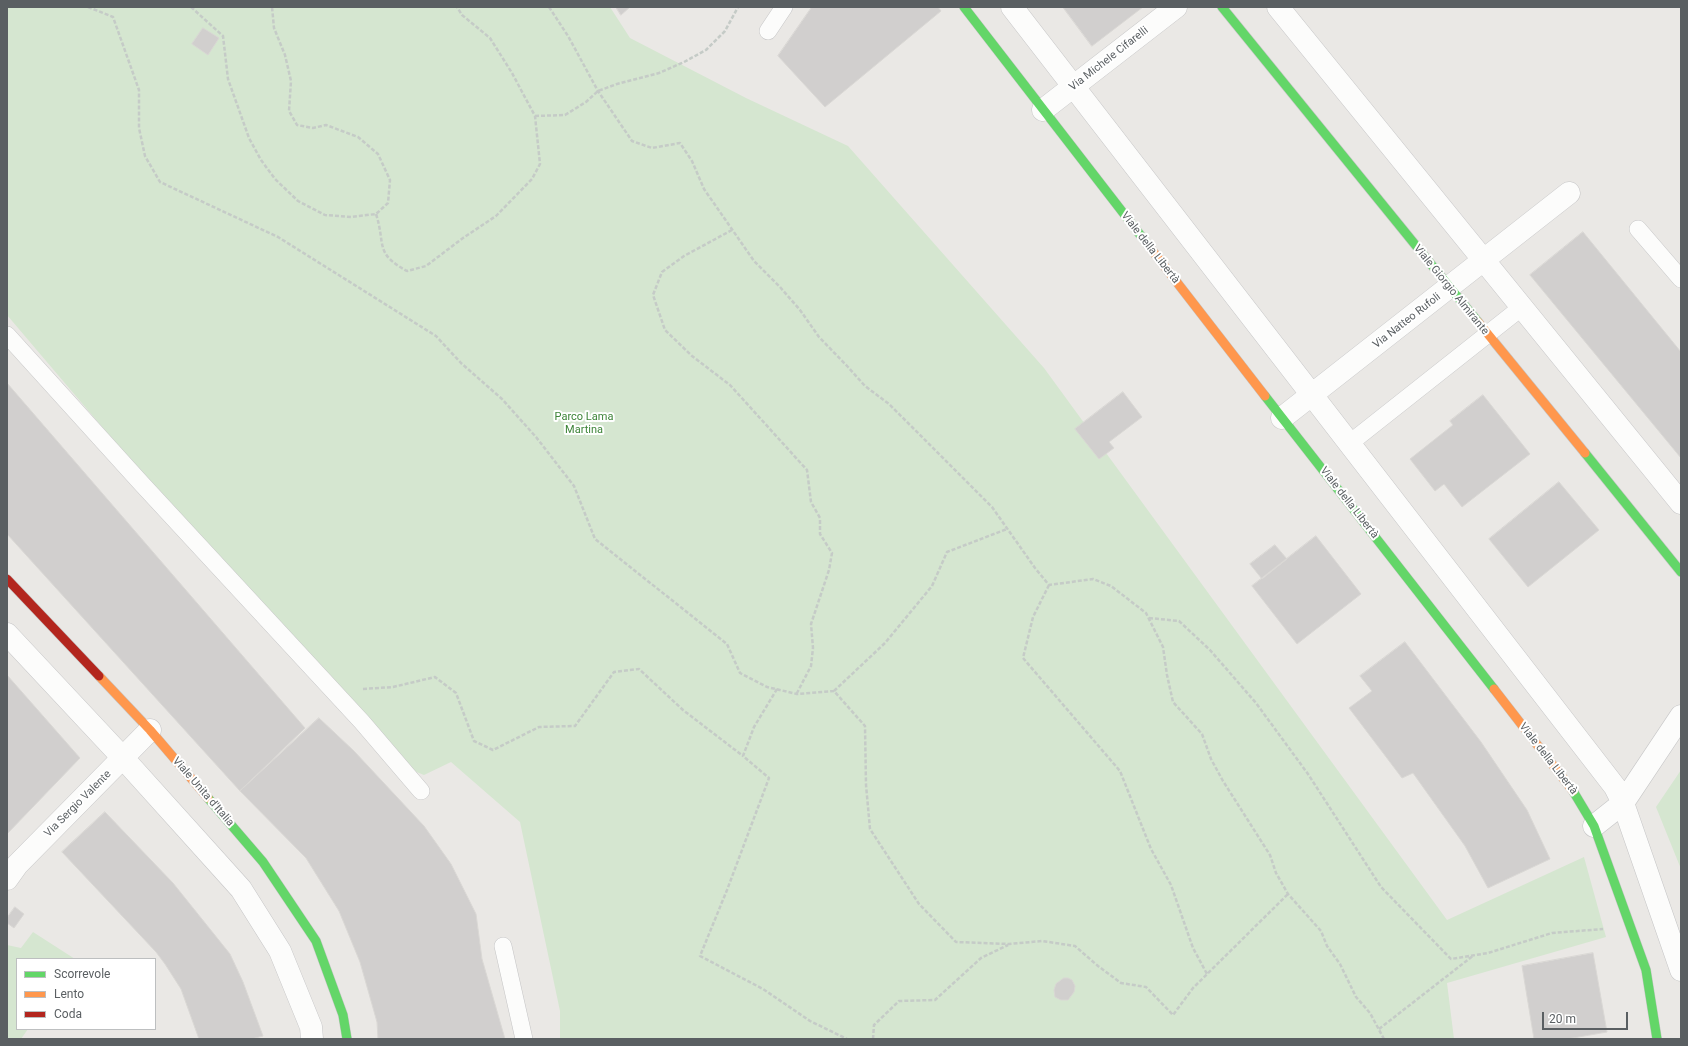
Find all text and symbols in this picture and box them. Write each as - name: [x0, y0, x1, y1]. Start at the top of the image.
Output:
- street label: Via Michele Cifarelli: [1067, 24, 1151, 94]
- street label: Viale della Libertà: [1118, 210, 1182, 286]
- street label: Viale Giorgio Almirante: [1411, 242, 1491, 338]
- street label: Via Natteo Rufoli: [1370, 290, 1444, 352]
- park label: Parco Lama Martina: [555, 410, 613, 436]
- street label: Viale della Libertà: [1317, 465, 1381, 541]
- street label: Viale della Libertà: [1516, 721, 1580, 797]
- street label: Viale Unita d'Italia: [169, 755, 237, 829]
- street label: Via Sergio Valente: [42, 768, 114, 840]
- legend: [16, 958, 156, 1030]
- text: Scorrevole: [54, 967, 110, 981]
- text: Lento: [54, 987, 84, 1001]
- scale bar: [1544, 1004, 1630, 1030]
- text: Coda: [54, 1007, 82, 1021]
- text: 20 m: [1549, 1012, 1576, 1026]

